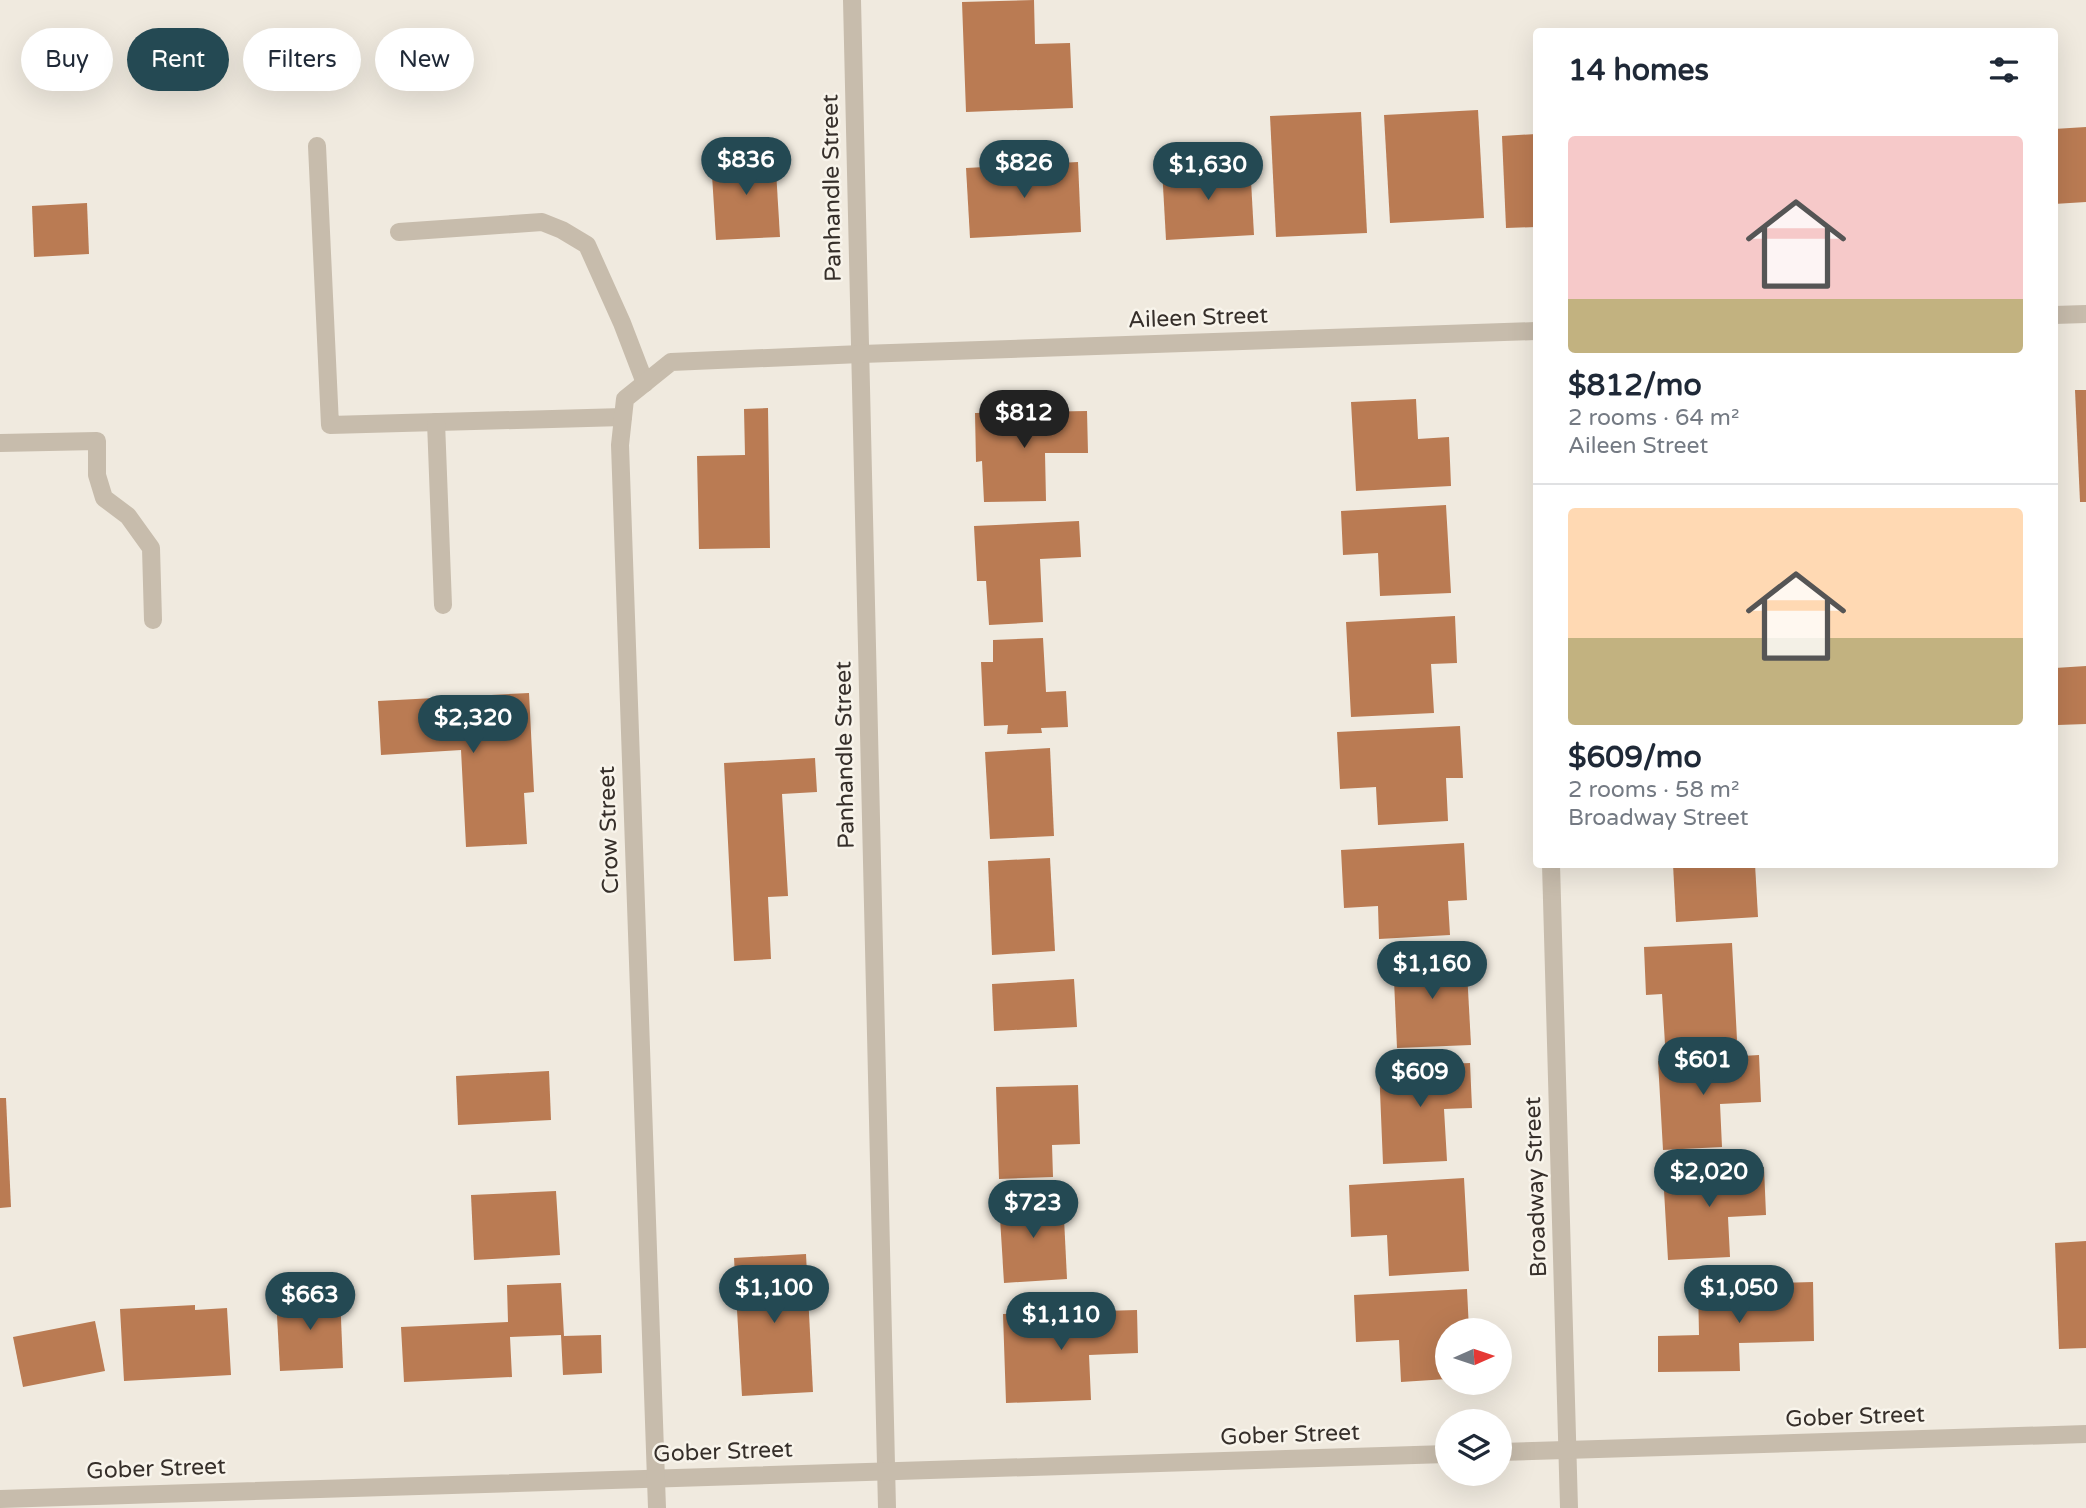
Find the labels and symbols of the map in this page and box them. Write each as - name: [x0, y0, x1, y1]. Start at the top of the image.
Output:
- street label: Panhandle Street: [816, 94, 848, 282]
- pin: $836: [705, 138, 787, 197]
- pin: $826: [983, 140, 1065, 200]
- pin: $1,630: [1151, 142, 1265, 202]
- street label: Aileen Street: [1127, 302, 1269, 334]
- pin: $812: [983, 391, 1065, 450]
- street label: Panhandle Street: [829, 661, 861, 849]
- pin: $2,320: [416, 696, 530, 755]
- street label: Crow Street: [593, 765, 625, 894]
- pin: $1,160: [1375, 942, 1489, 1001]
- pin: $601: [1662, 1038, 1744, 1097]
- pin: $609: [1379, 1050, 1461, 1109]
- street label: Broadway Street: [1519, 1096, 1553, 1278]
- pin: $2,020: [1652, 1150, 1766, 1209]
- pin: $723: [992, 1180, 1074, 1240]
- pin: $1,100: [717, 1266, 831, 1325]
- pin: $1,050: [1682, 1266, 1796, 1325]
- pin: $663: [269, 1272, 351, 1332]
- pin: $1,110: [1004, 1292, 1118, 1352]
- north arrow: [1435, 1318, 1512, 1395]
- street label: Gober Street: [1785, 1401, 1925, 1433]
- street label: Gober Street: [1220, 1419, 1360, 1451]
- street label: Gober Street: [653, 1436, 793, 1468]
- street label: Gober Street: [86, 1453, 226, 1485]

